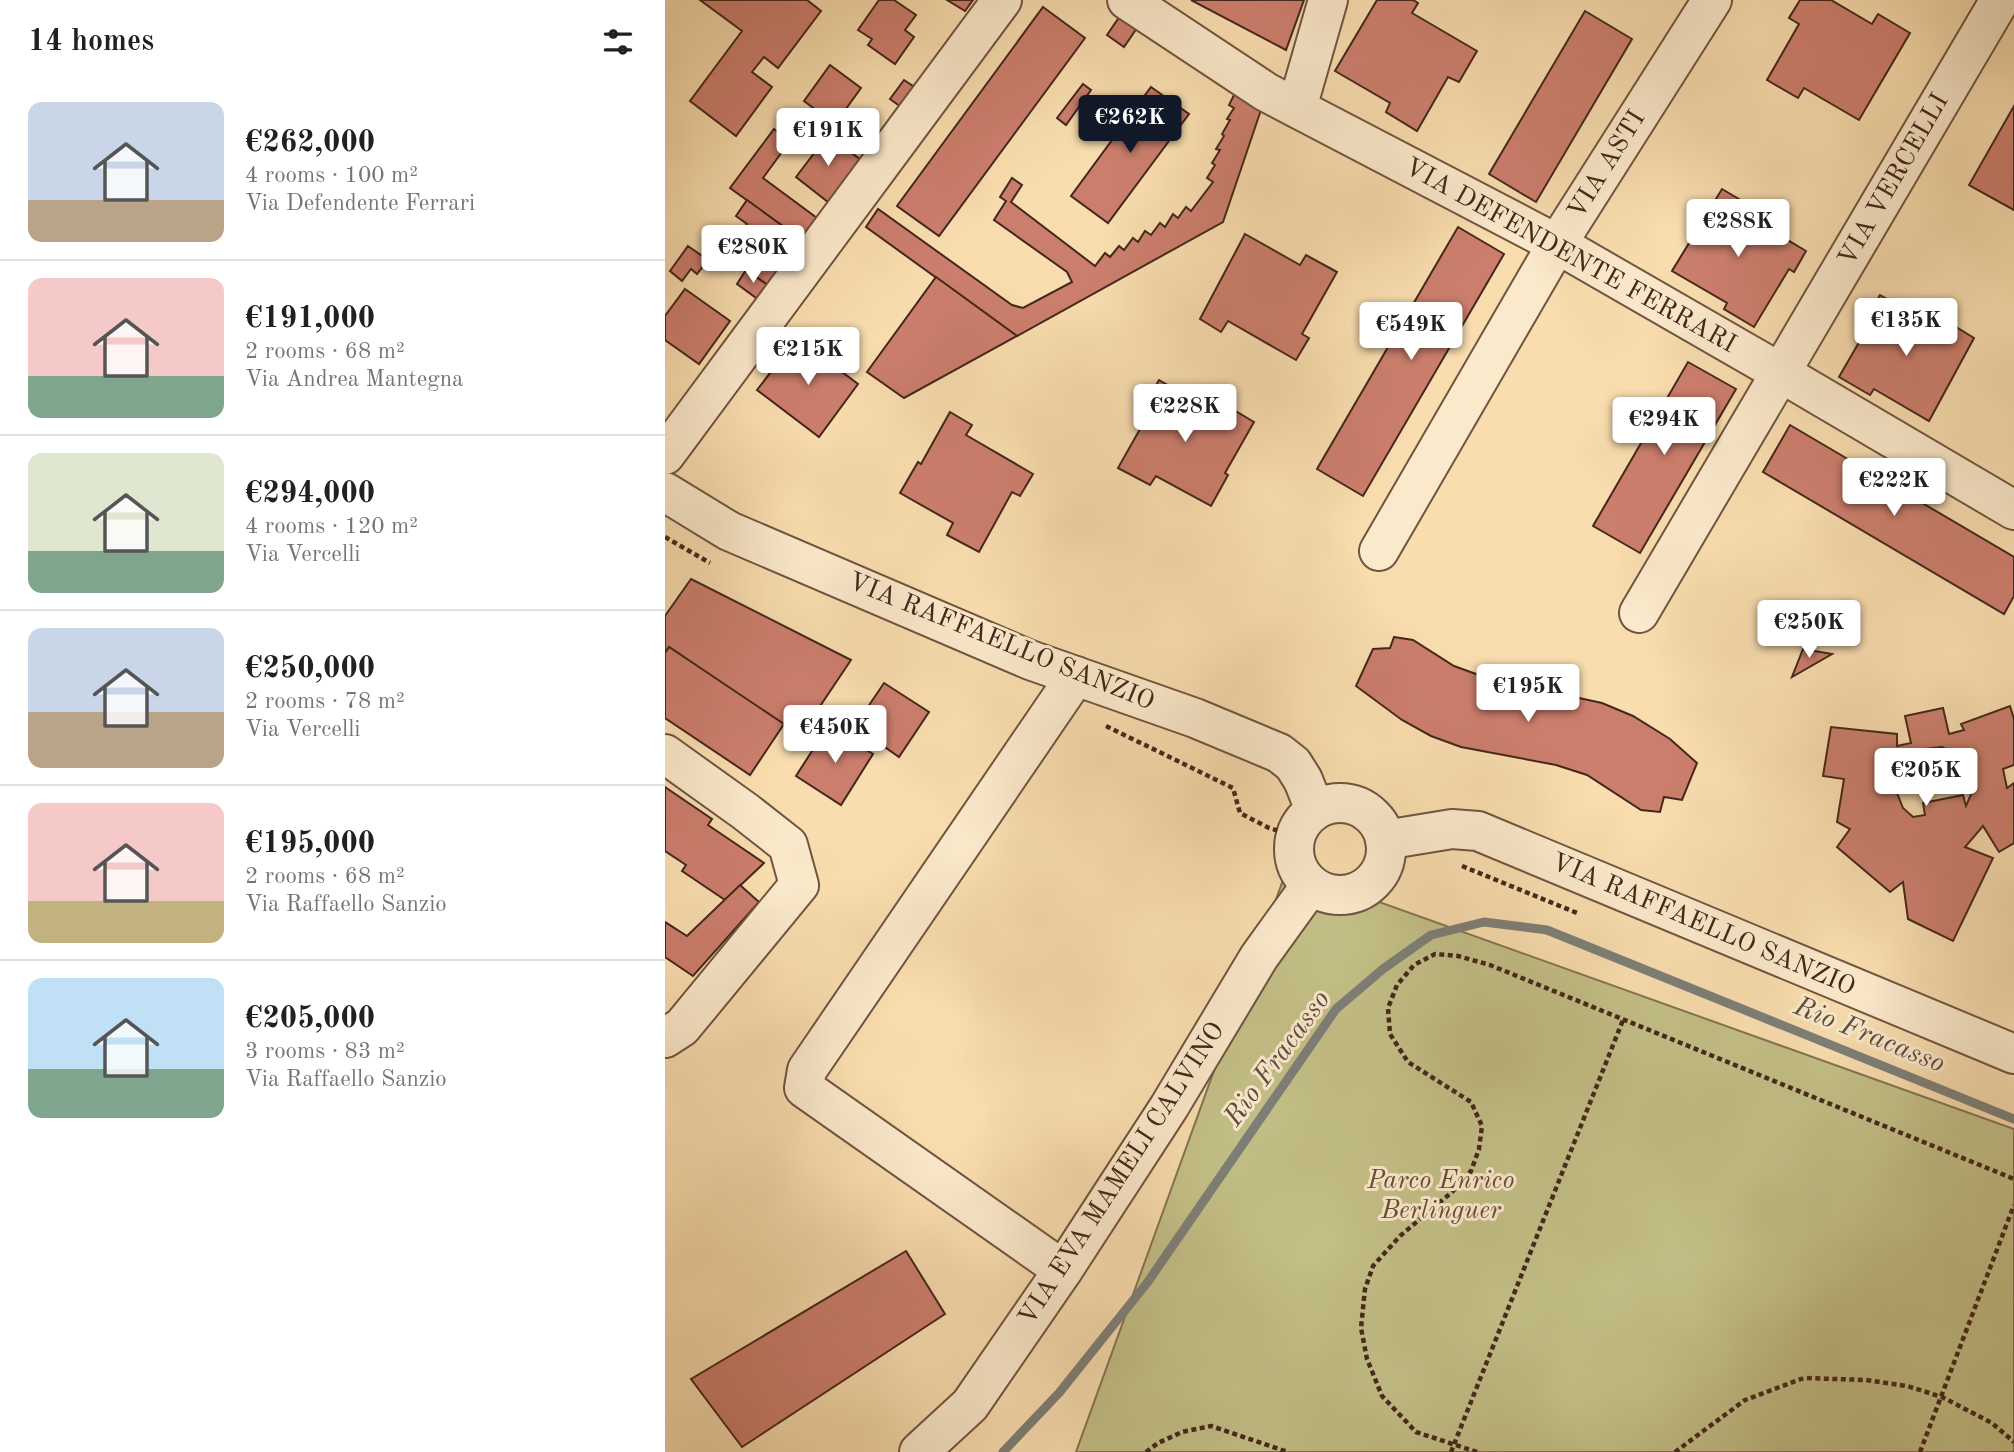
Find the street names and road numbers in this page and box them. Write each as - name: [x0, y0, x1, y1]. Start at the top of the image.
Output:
- street label: VIA VERCELLI: [1834, 89, 1954, 271]
- street label: VIA ASTI: [1564, 106, 1650, 224]
- street label: VIA DEFENDENTE FERRARI: [1400, 154, 1740, 358]
- street label: VIA RAFFAELLO SANZIO: [844, 569, 1158, 715]
- street label: VIA RAFFAELLO SANZIO: [1547, 849, 1859, 1001]
- street label: VIA EVA MAMELI CALVINO: [1014, 1018, 1230, 1330]

